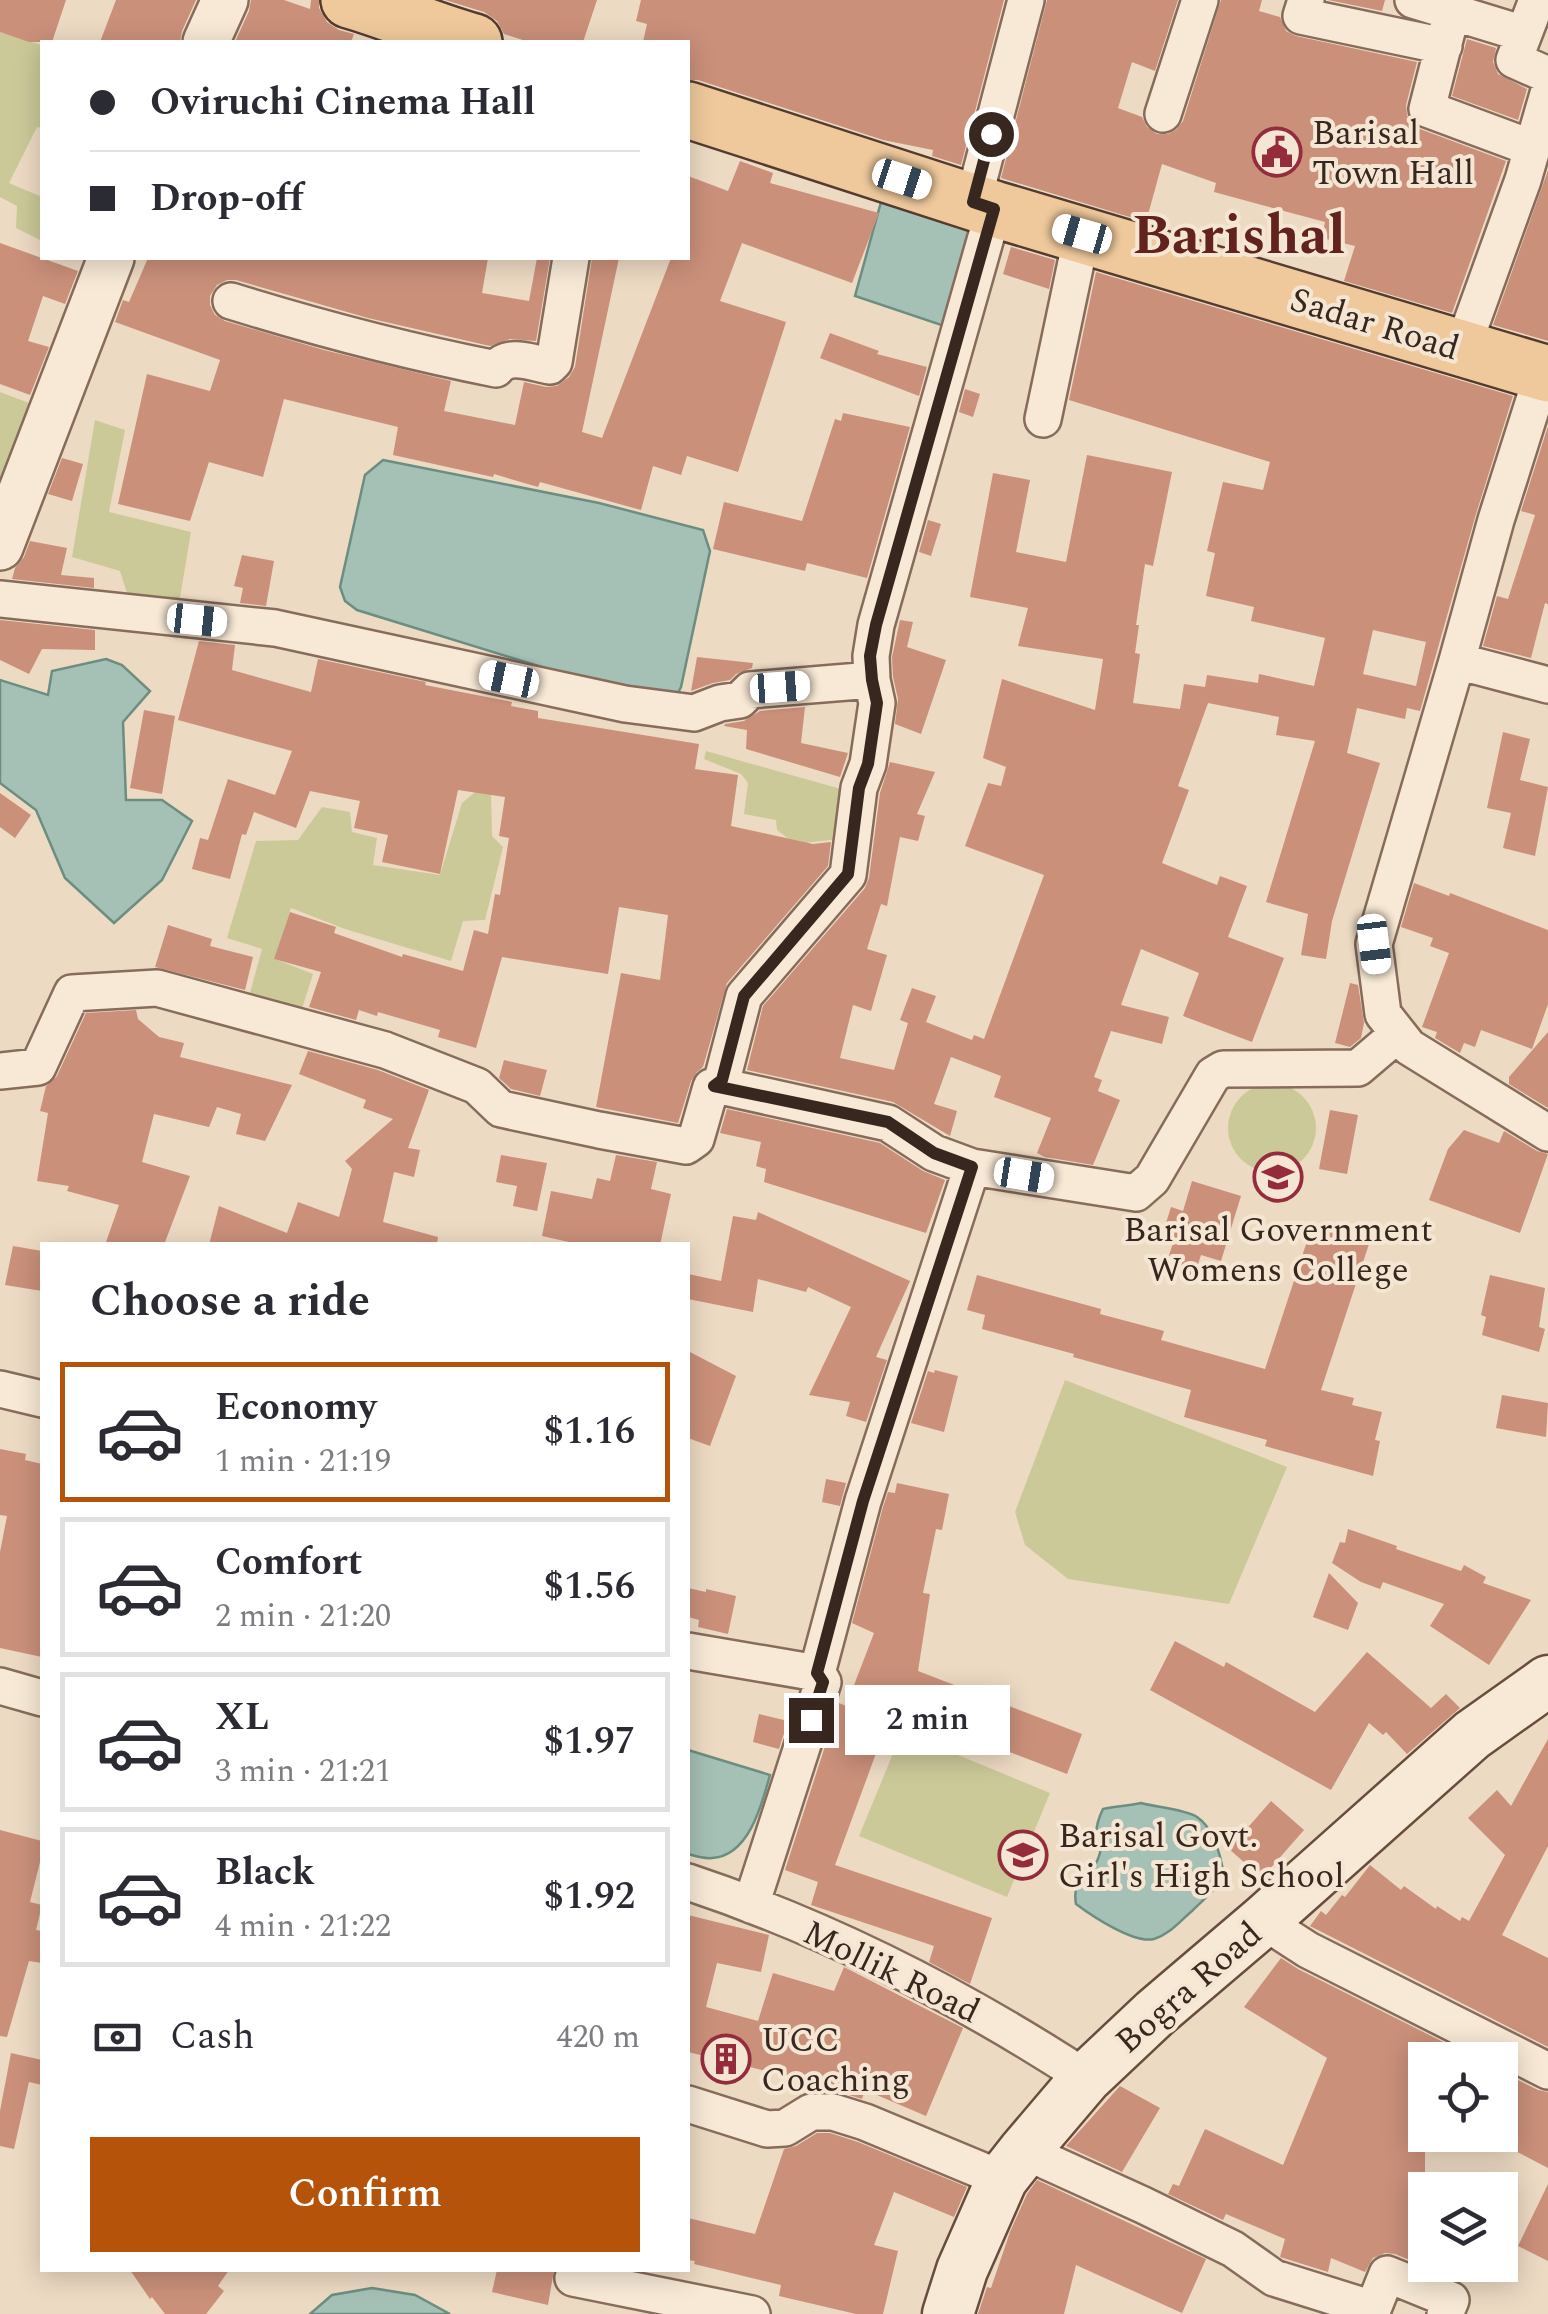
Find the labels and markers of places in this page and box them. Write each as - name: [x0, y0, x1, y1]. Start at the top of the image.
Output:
- place label: Barisal Town Hall: [1312, 107, 1474, 200]
- public building icon: Barisal Town Hall: [1251, 126, 1303, 178]
- school or university icon: Barisal Government Womens College: [1252, 1151, 1304, 1203]
- place label: Barisal Government Womens College: [1123, 1204, 1433, 1297]
- place label: Barisal Govt. Girl's High School: [1058, 1810, 1345, 1903]
- school or university icon: Barisal Govt. Girl's High School: [997, 1829, 1049, 1881]
- place label: UCC Coaching: [761, 2014, 910, 2107]
- building icon: UCC Coaching: [700, 2033, 752, 2085]

